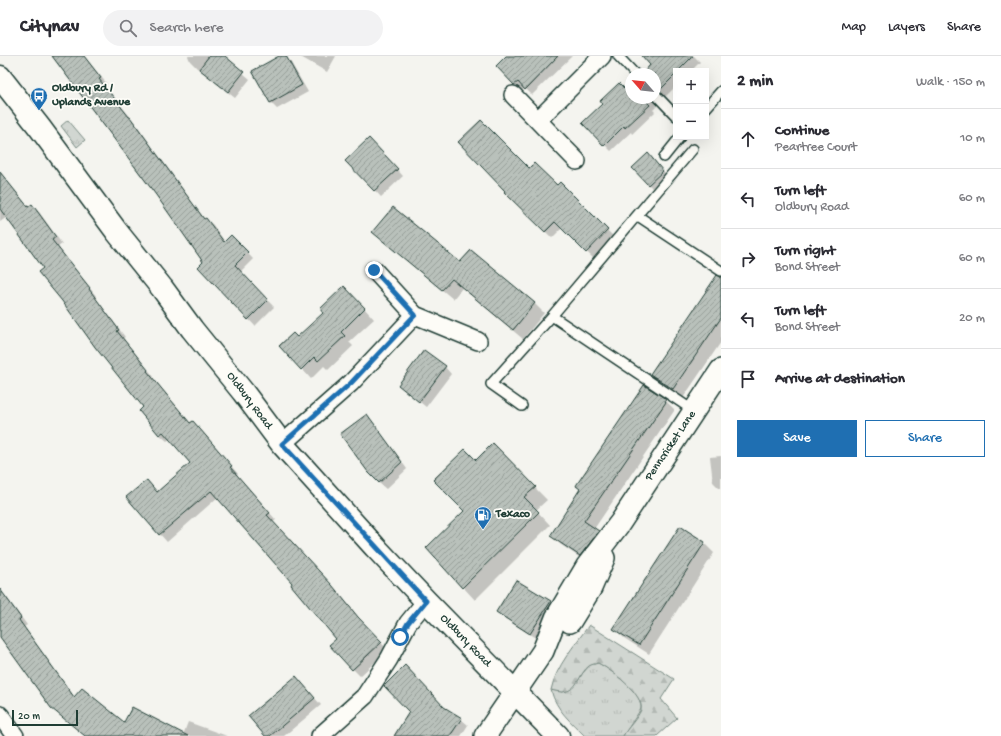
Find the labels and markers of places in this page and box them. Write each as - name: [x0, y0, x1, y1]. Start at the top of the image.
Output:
- place label: Oldbury Rd / Uplands Avenue: [52, 82, 131, 110]
- bus stop icon: Oldbury Rd / Uplands Avenue: [29, 86, 49, 111]
- fuel station icon: Texaco: [473, 505, 493, 530]
- place label: Texaco: [495, 508, 531, 522]

